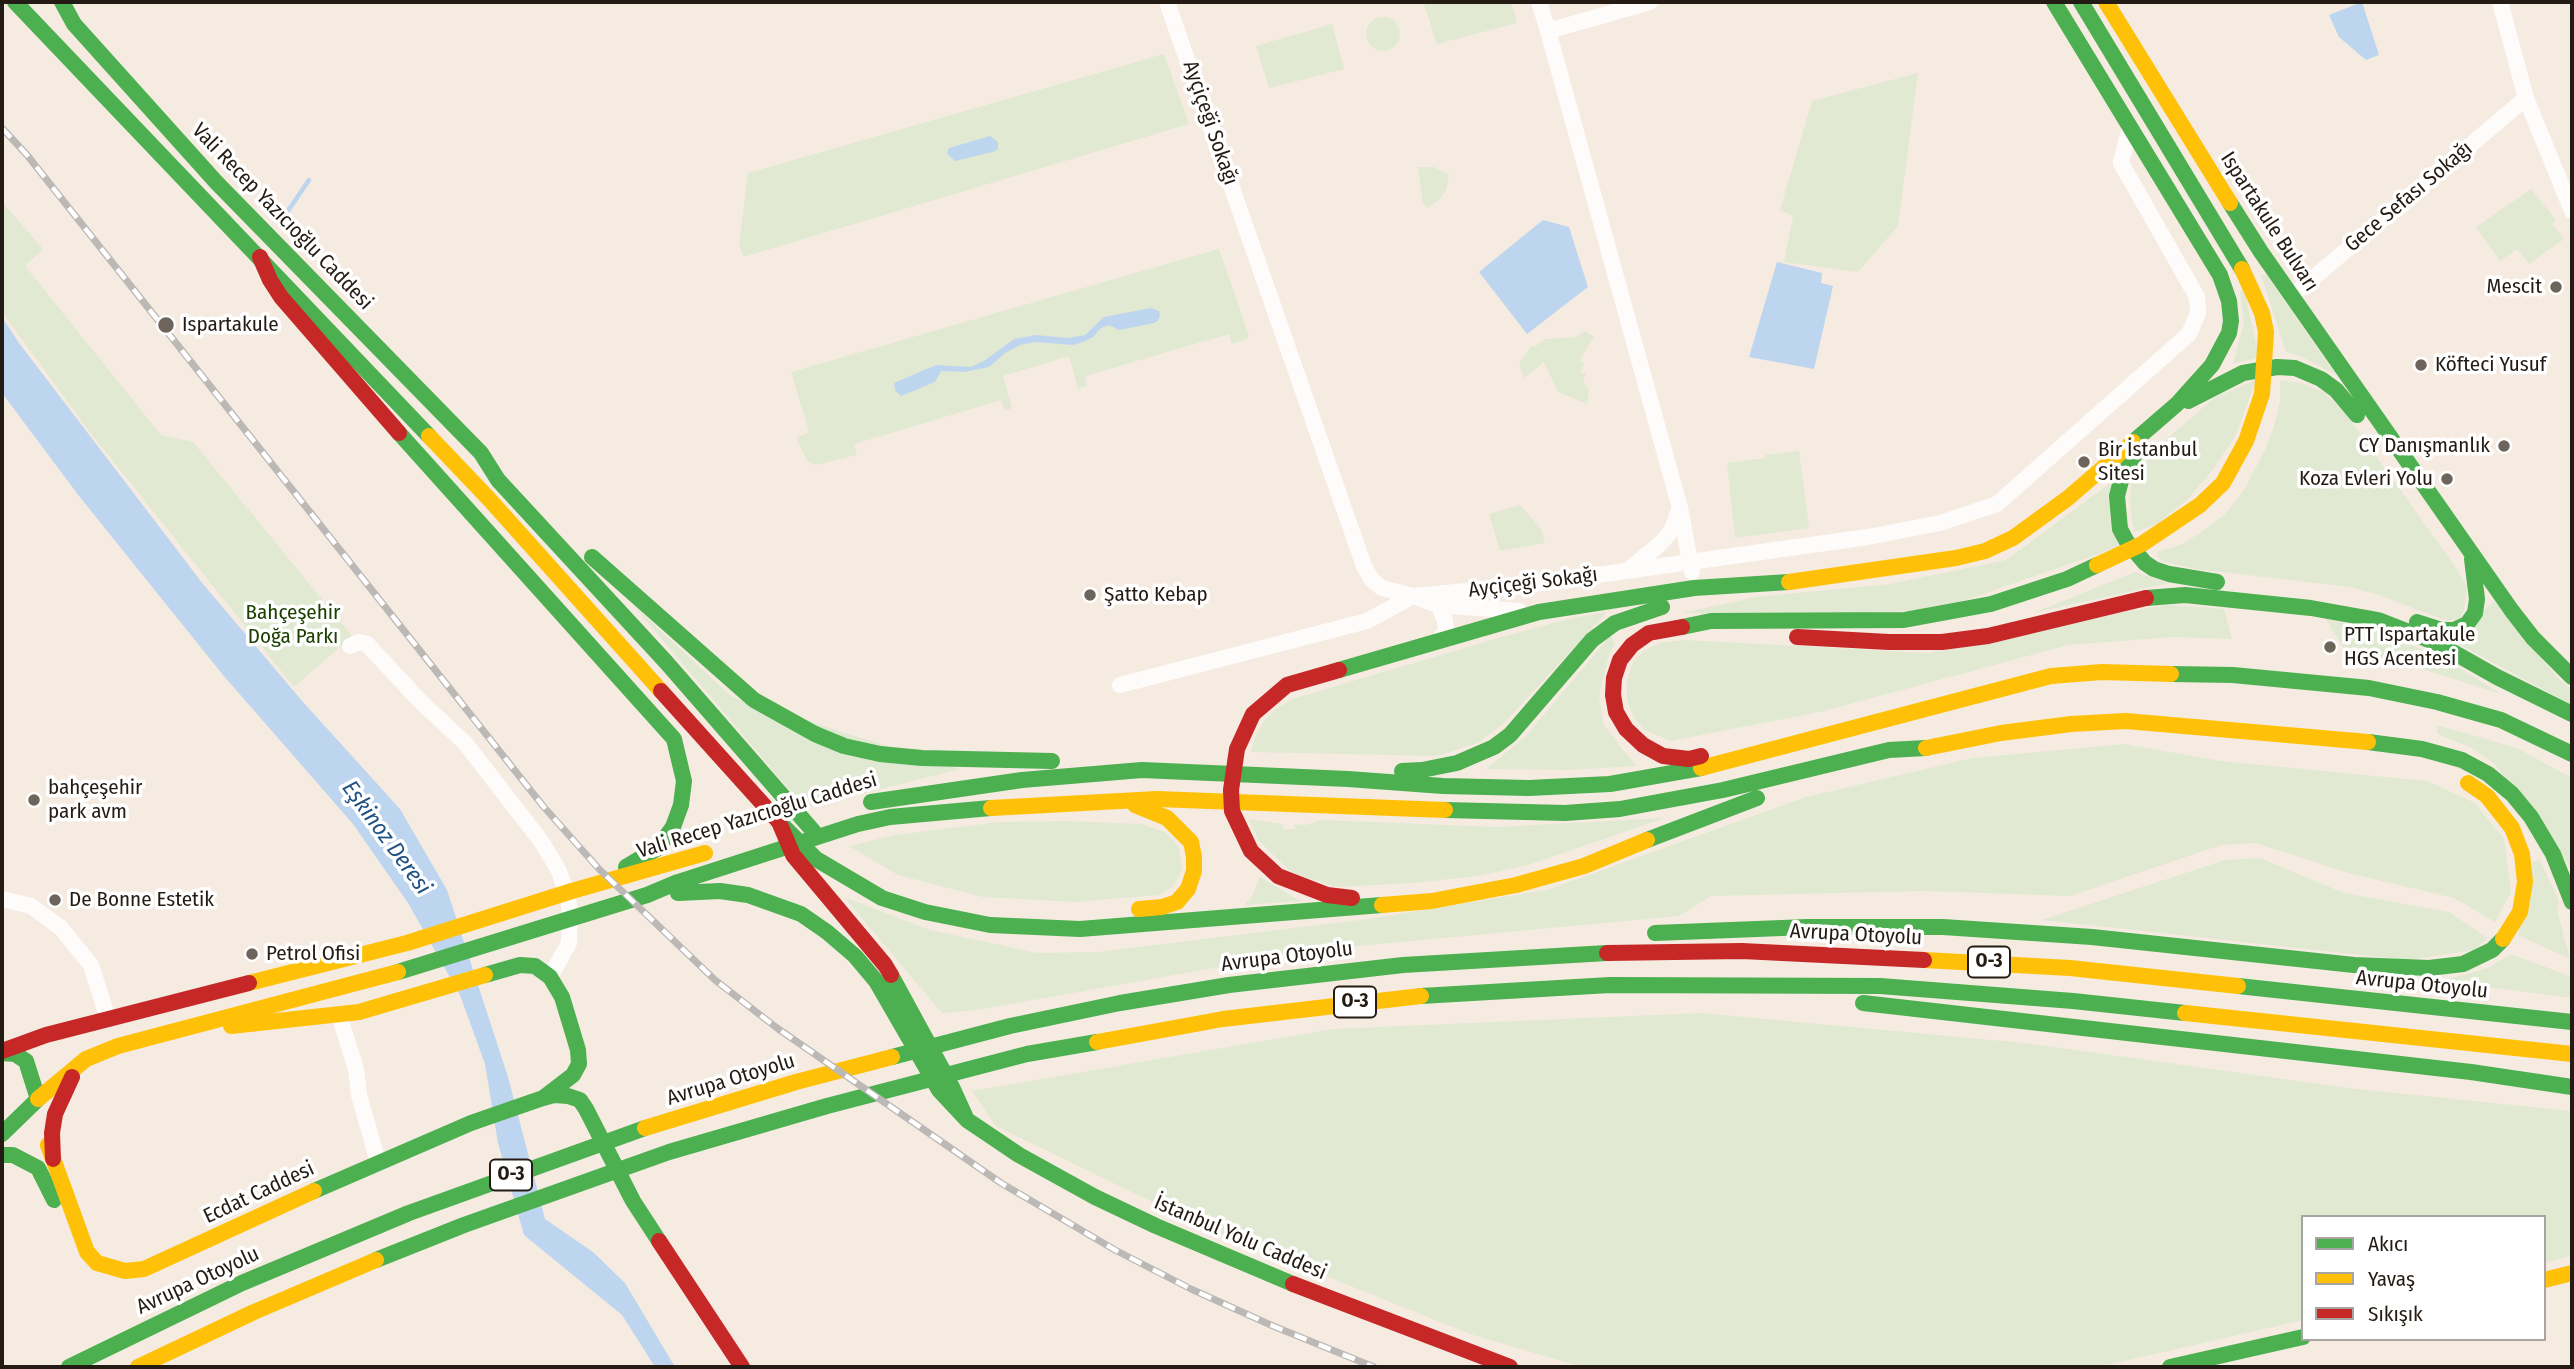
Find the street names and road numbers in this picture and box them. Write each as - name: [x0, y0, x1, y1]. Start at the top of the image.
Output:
- street label: Ayçiçeği Sokağı: [1177, 58, 1243, 188]
- street label: Vali Recep Yazıcıoğlu Caddesi: [186, 119, 378, 315]
- street label: Gece Sefası Sokağı: [2340, 136, 2478, 258]
- street label: Ispartakule Bulvarı: [2215, 148, 2323, 296]
- street label: Ayçiçeği Sokağı: [1467, 563, 1599, 603]
- street label: Vali Recep Yazıcıoğlu Caddesi: [634, 767, 880, 865]
- street label: Avrupa Otoyolu: [1789, 919, 1923, 951]
- street label: Avrupa Otoyolu: [1220, 936, 1354, 978]
- road number: O-3: [1968, 946, 2010, 978]
- street label: Avrupa Otoyolu: [2355, 966, 2489, 1004]
- road number: O-3: [1334, 986, 1376, 1018]
- street label: Avrupa Otoyolu: [664, 1049, 798, 1111]
- street label: Ecdat Caddesi: [200, 1156, 318, 1230]
- road number: O-3: [490, 1160, 532, 1190]
- street label: İstanbul Yolu Caddesi: [1150, 1190, 1330, 1286]
- street label: Avrupa Otoyolu: [133, 1242, 263, 1320]

